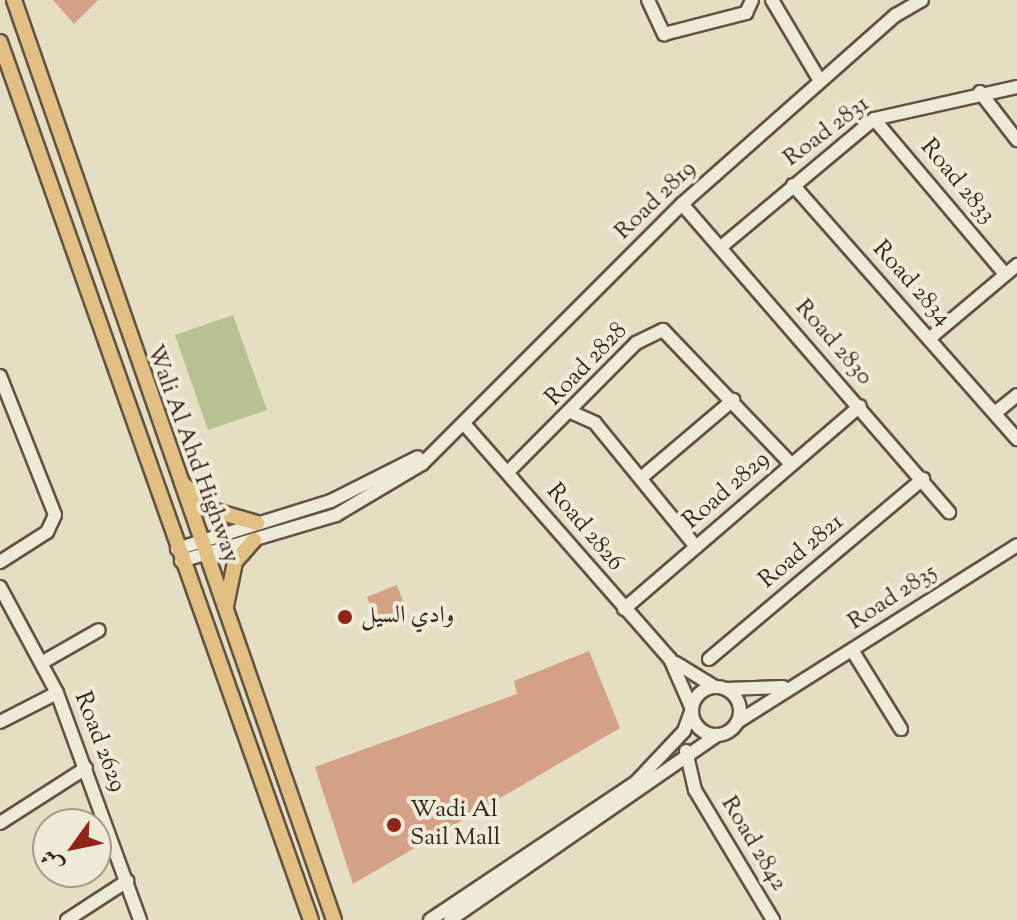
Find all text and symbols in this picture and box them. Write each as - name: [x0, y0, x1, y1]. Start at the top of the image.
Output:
- street label: Road 2831: [778, 90, 876, 174]
- street label: Road 2833: [913, 134, 1001, 230]
- street label: Road 2819: [609, 155, 703, 247]
- street label: Road 2834: [865, 236, 957, 332]
- street label: Road 2830: [788, 294, 878, 392]
- street label: Road 2828: [540, 317, 634, 413]
- street label: Wali Al Ahd Highway: [139, 341, 245, 567]
- street label: Road 2829: [678, 446, 776, 536]
- street label: Road 2826: [539, 478, 629, 578]
- street label: Road 2821: [754, 508, 850, 596]
- street label: Road 2835: [843, 559, 943, 637]
- place label: وادي السيل: [361, 603, 454, 631]
- marker: وادي السيل: [336, 608, 354, 626]
- street label: Road 2629: [67, 688, 131, 796]
- street label: Road 2842: [714, 791, 792, 897]
- place label: Wadi Al Sail Mall: [410, 797, 501, 853]
- north arrow: [32, 808, 112, 888]
- marker: Wadi Al Sail Mall: [385, 816, 403, 834]
- text: ش: [34, 842, 73, 878]

